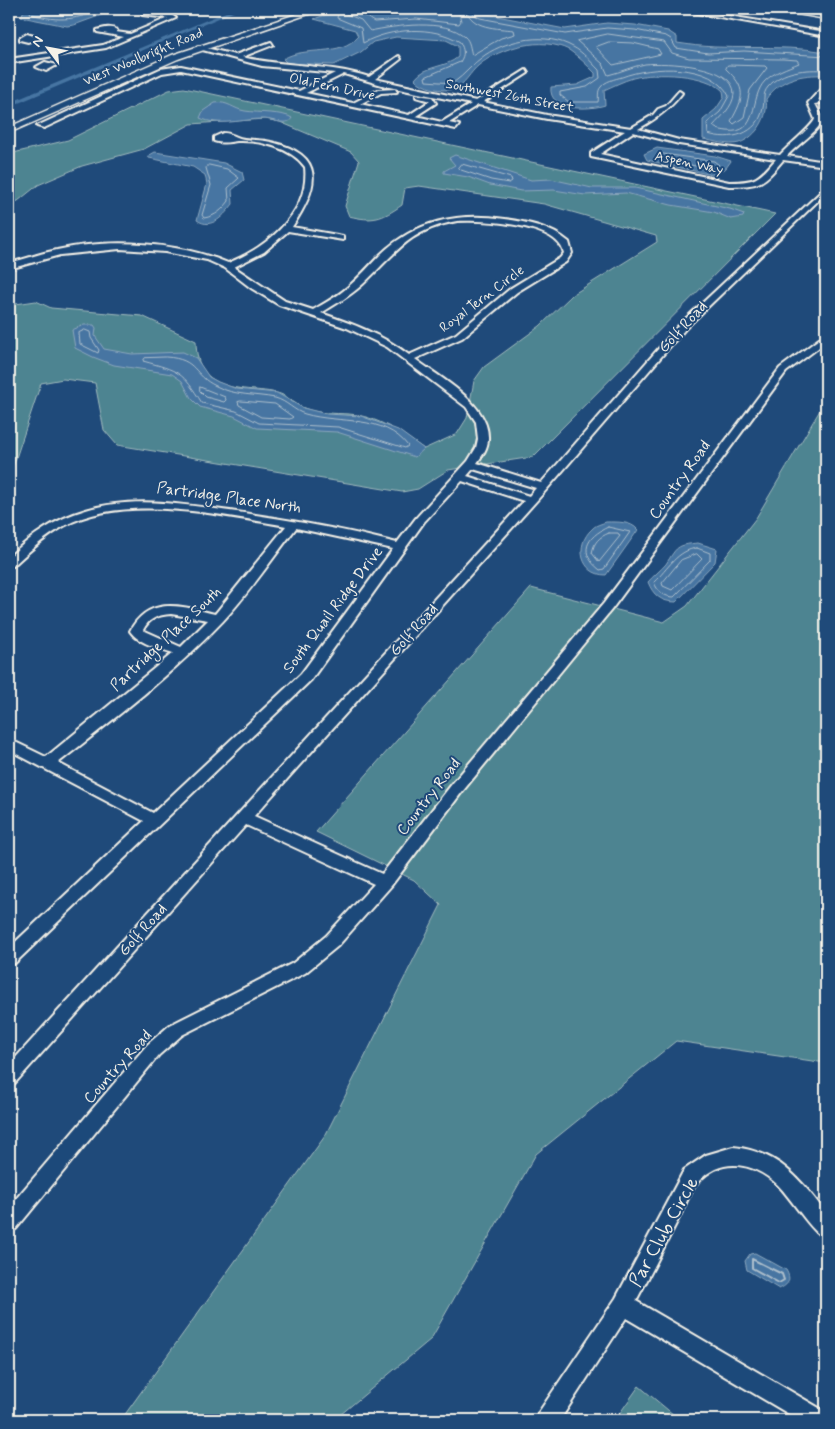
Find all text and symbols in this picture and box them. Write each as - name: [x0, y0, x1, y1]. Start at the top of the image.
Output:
- north arrow: [22, 22, 72, 72]
- street label: West Woolbright Road: [80, 24, 206, 92]
- text: N: [28, 33, 48, 50]
- street label: Old Fern Drive: [287, 69, 377, 105]
- street label: Southwest 26th Street: [444, 75, 577, 117]
- street label: Aspen Way: [653, 147, 725, 179]
- street label: Royal Tern Circle: [436, 261, 528, 337]
- street label: Golf Road: [654, 296, 712, 358]
- street label: Country Road: [644, 436, 716, 524]
- street label: Partridge Place North: [155, 477, 303, 520]
- street label: South Quail Ridge Drive: [278, 542, 388, 678]
- street label: Partridge Place South: [106, 582, 227, 697]
- street label: Golf Road: [385, 599, 443, 661]
- street label: Country Road: [392, 754, 466, 840]
- street label: Golf Road: [114, 899, 172, 961]
- street label: Country Road: [79, 1026, 157, 1108]
- street label: Par Club Circle: [623, 1172, 705, 1292]

